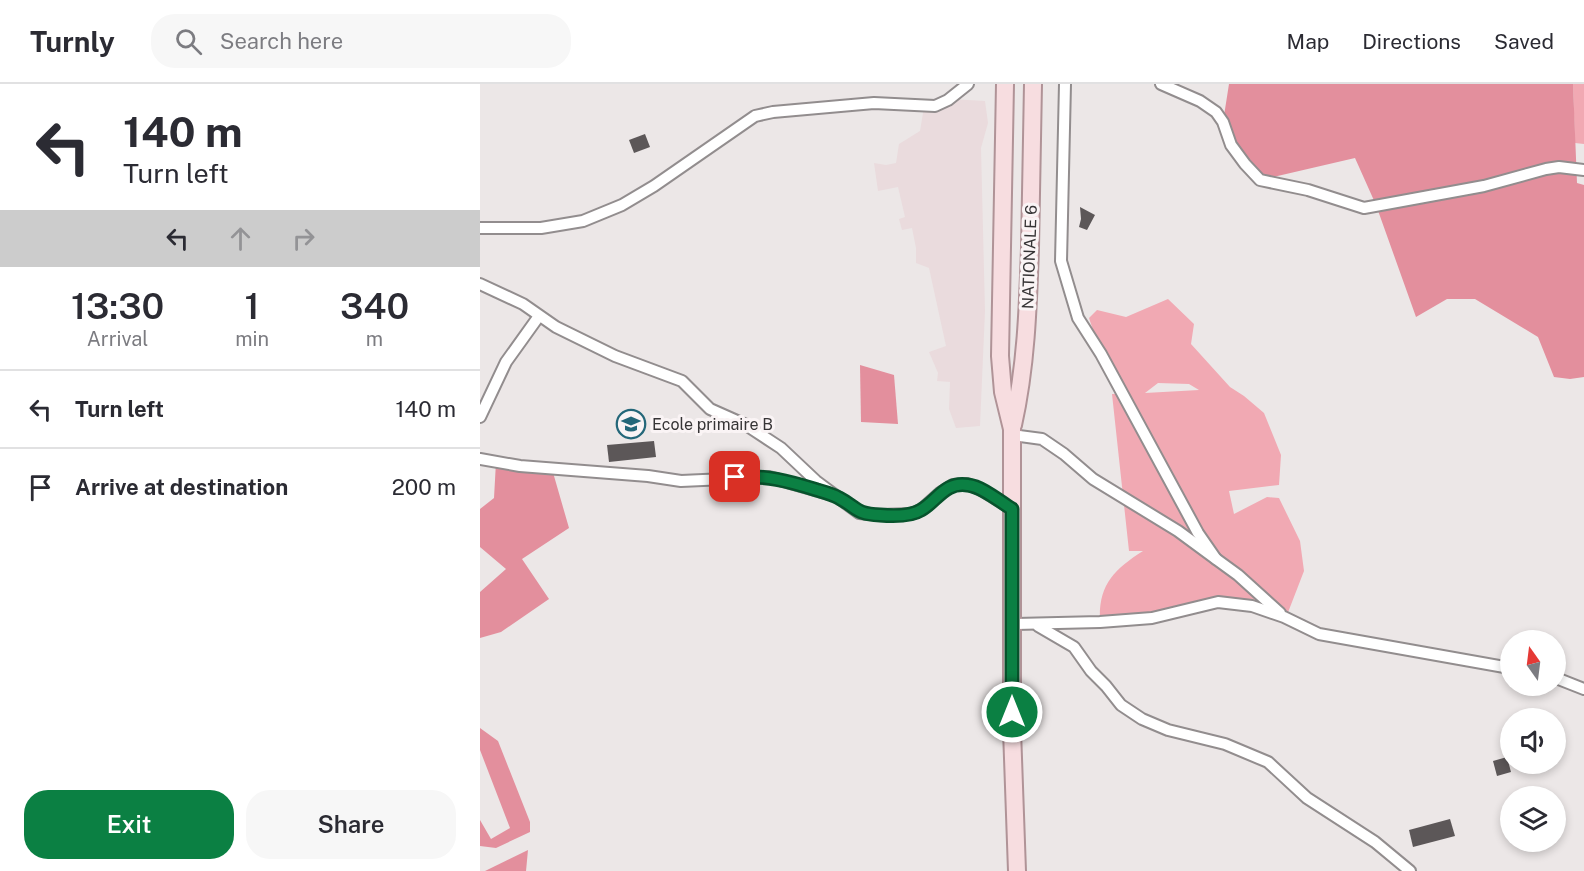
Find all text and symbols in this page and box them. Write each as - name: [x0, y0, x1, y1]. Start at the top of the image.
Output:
- search box: [151, 14, 571, 68]
- text: Turnly: [30, 25, 115, 58]
- icon: search: [172, 25, 205, 58]
- text: Search here: [220, 28, 343, 54]
- text: Map: [1287, 29, 1329, 54]
- text: Directions: [1362, 29, 1461, 54]
- text: Saved: [1494, 29, 1554, 54]
- text: 140 m: [123, 107, 243, 156]
- icon: left: [24, 108, 102, 186]
- text: Turn left: [123, 157, 229, 189]
- street label: NATIONALE 6: [1018, 205, 1041, 309]
- icon: left: [161, 222, 194, 255]
- icon: ahead: [224, 222, 257, 255]
- icon: right: [287, 222, 320, 255]
- text: 13:30: [71, 285, 164, 327]
- text: 1: [245, 285, 260, 327]
- text: 340: [340, 285, 409, 327]
- text: Arrival: [87, 327, 148, 351]
- text: min: [235, 327, 269, 351]
- text: m: [366, 327, 383, 351]
- icon: left: [24, 393, 57, 426]
- text: Turn left: [75, 396, 164, 422]
- text: 140 m: [395, 396, 456, 422]
- school or university icon: Ecole primaire B: [615, 408, 647, 440]
- place label: Ecole primaire B: [652, 415, 773, 434]
- pin: [709, 451, 760, 502]
- icon: arrive: [718, 460, 751, 493]
- icon: arrive: [24, 471, 57, 504]
- text: Arrive at destination: [75, 474, 288, 500]
- text: 200 m: [392, 474, 456, 500]
- north arrow: [1500, 630, 1566, 696]
- map controls: [1500, 630, 1566, 852]
- position arrow: [980, 680, 1044, 744]
- button: sound: [1500, 708, 1566, 774]
- button: layers: [1500, 786, 1566, 852]
- button: Exit: [24, 790, 234, 859]
- button: Share: [246, 790, 456, 859]

